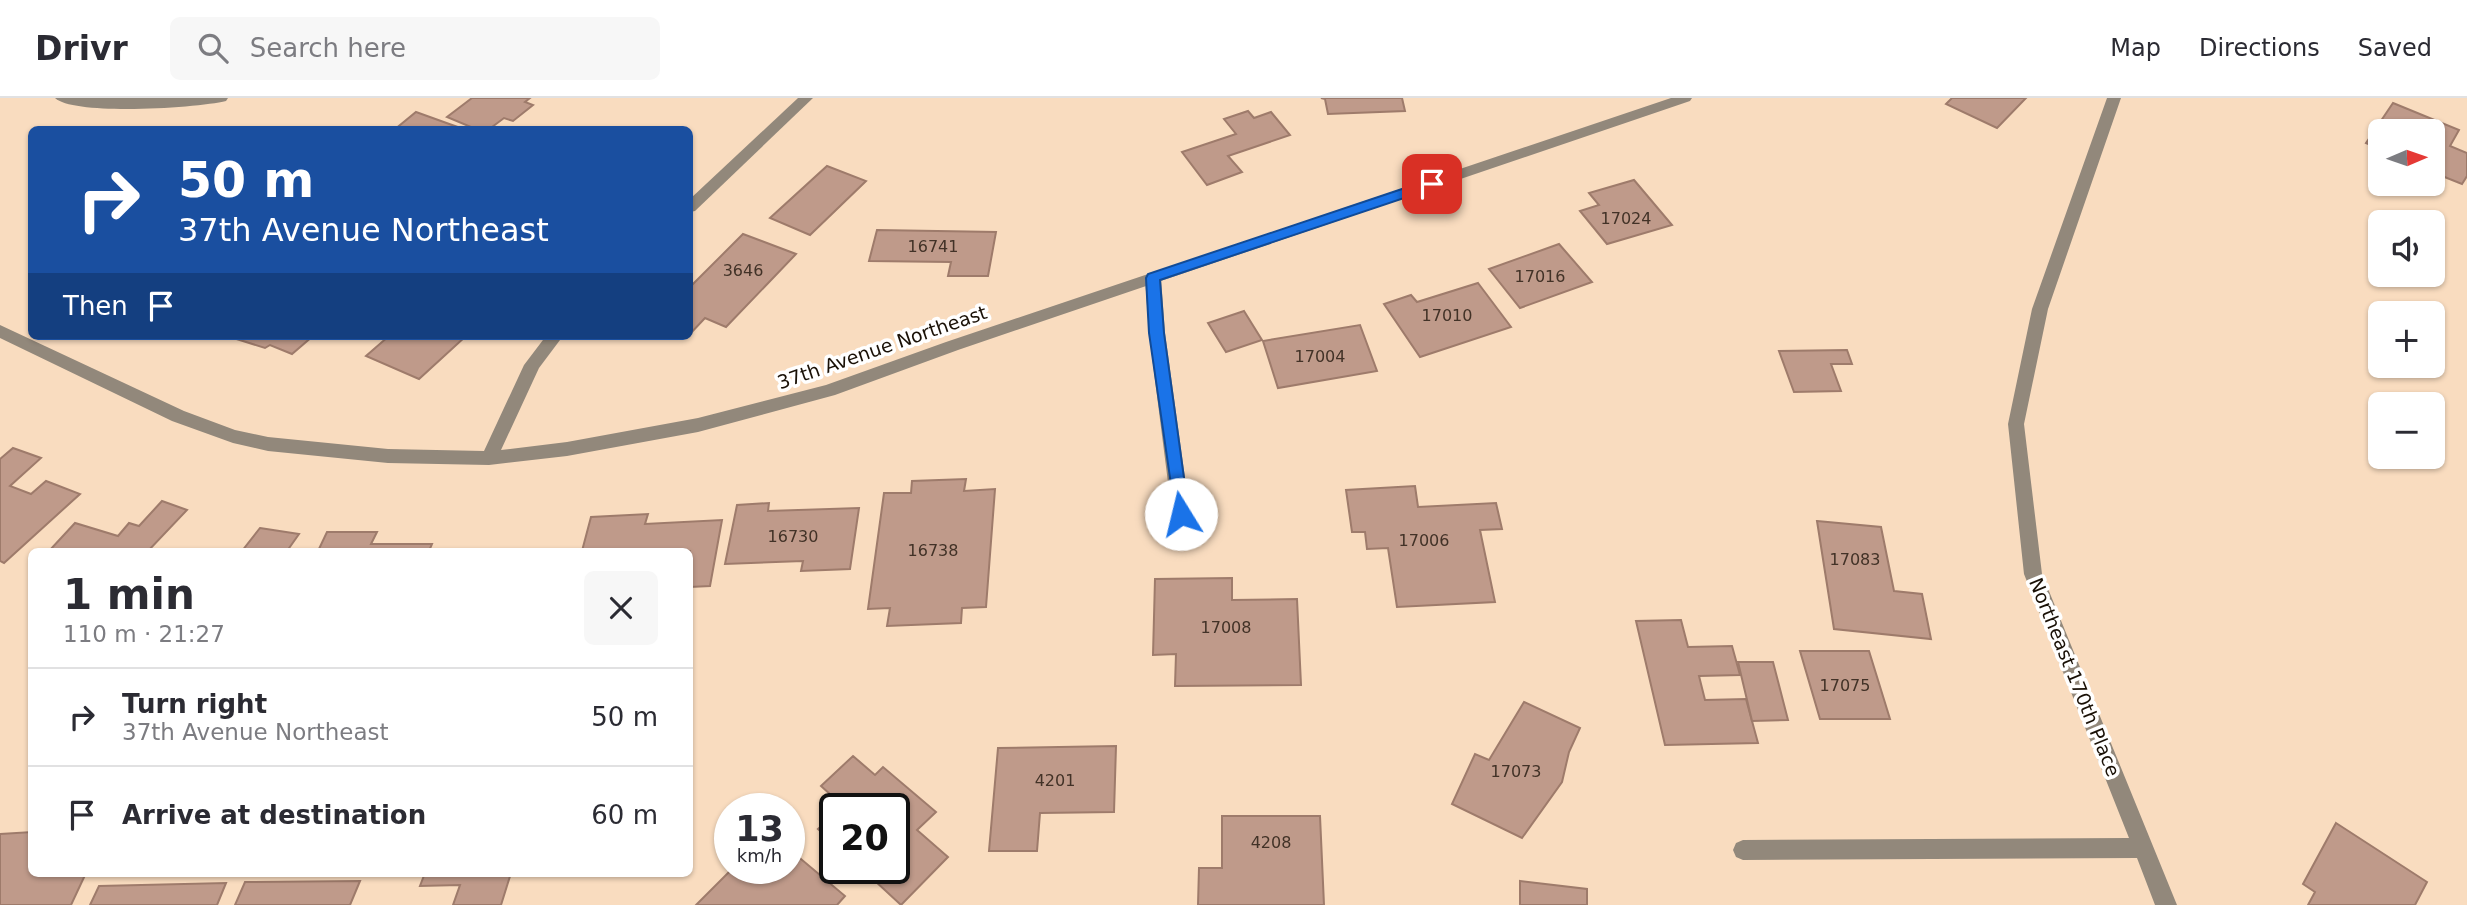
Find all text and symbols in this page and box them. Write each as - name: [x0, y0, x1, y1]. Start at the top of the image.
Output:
- search box: [170, 17, 660, 80]
- text: Drivr: [35, 29, 128, 68]
- icon: search: [194, 29, 232, 67]
- text: Search here: [250, 33, 406, 63]
- text: Map: [2110, 34, 2161, 62]
- text: Directions: [2199, 34, 2320, 62]
- text: Saved: [2358, 34, 2432, 62]
- north arrow: [2368, 119, 2445, 196]
- map controls: [2368, 119, 2445, 469]
- text: 50 m: [178, 152, 314, 209]
- icon: right: [63, 154, 154, 245]
- pin: [1402, 154, 1462, 214]
- icon: arrive: [1413, 165, 1451, 203]
- house number: 17024: [1601, 209, 1651, 228]
- button: sound: [2368, 210, 2445, 287]
- text: 37th Avenue Northeast: [178, 211, 549, 249]
- house number: 16741: [908, 237, 958, 256]
- house number: 3646: [723, 261, 763, 280]
- house number: 17016: [1515, 267, 1565, 286]
- icon: arrive: [142, 287, 180, 325]
- text: Then: [63, 291, 128, 321]
- street label: 37th Avenue Northeast: [774, 301, 990, 393]
- button: +: [2368, 301, 2445, 378]
- house number: 17010: [1422, 306, 1472, 325]
- house number: 17004: [1295, 347, 1345, 366]
- button: −: [2368, 392, 2445, 469]
- position arrow: [1144, 477, 1218, 551]
- house number: 16730: [768, 527, 818, 546]
- house number: 17006: [1399, 531, 1449, 550]
- house number: 16738: [908, 541, 958, 560]
- house number: 17083: [1830, 550, 1880, 569]
- text: 1 min: [63, 570, 195, 619]
- button: close: [584, 571, 658, 645]
- street label: Northeast 170th Place: [2025, 575, 2125, 779]
- house number: 17008: [1201, 618, 1251, 637]
- text: 110 m · 21:27: [63, 621, 225, 647]
- house number: 17075: [1820, 676, 1870, 695]
- text: Turn right: [122, 689, 267, 719]
- icon: right: [63, 698, 101, 736]
- text: 50 m: [591, 702, 658, 732]
- text: 37th Avenue Northeast: [122, 719, 389, 745]
- house number: 17073: [1491, 762, 1541, 781]
- house number: 4201: [1035, 771, 1075, 790]
- speed limit sign: 20: [819, 793, 910, 884]
- icon: arrive: [63, 796, 101, 834]
- text: Arrive at destination: [122, 800, 426, 830]
- text: 60 m: [591, 800, 658, 830]
- text: 13: [735, 809, 784, 849]
- house number: 4208: [1251, 833, 1291, 852]
- text: km/h: [737, 845, 782, 866]

